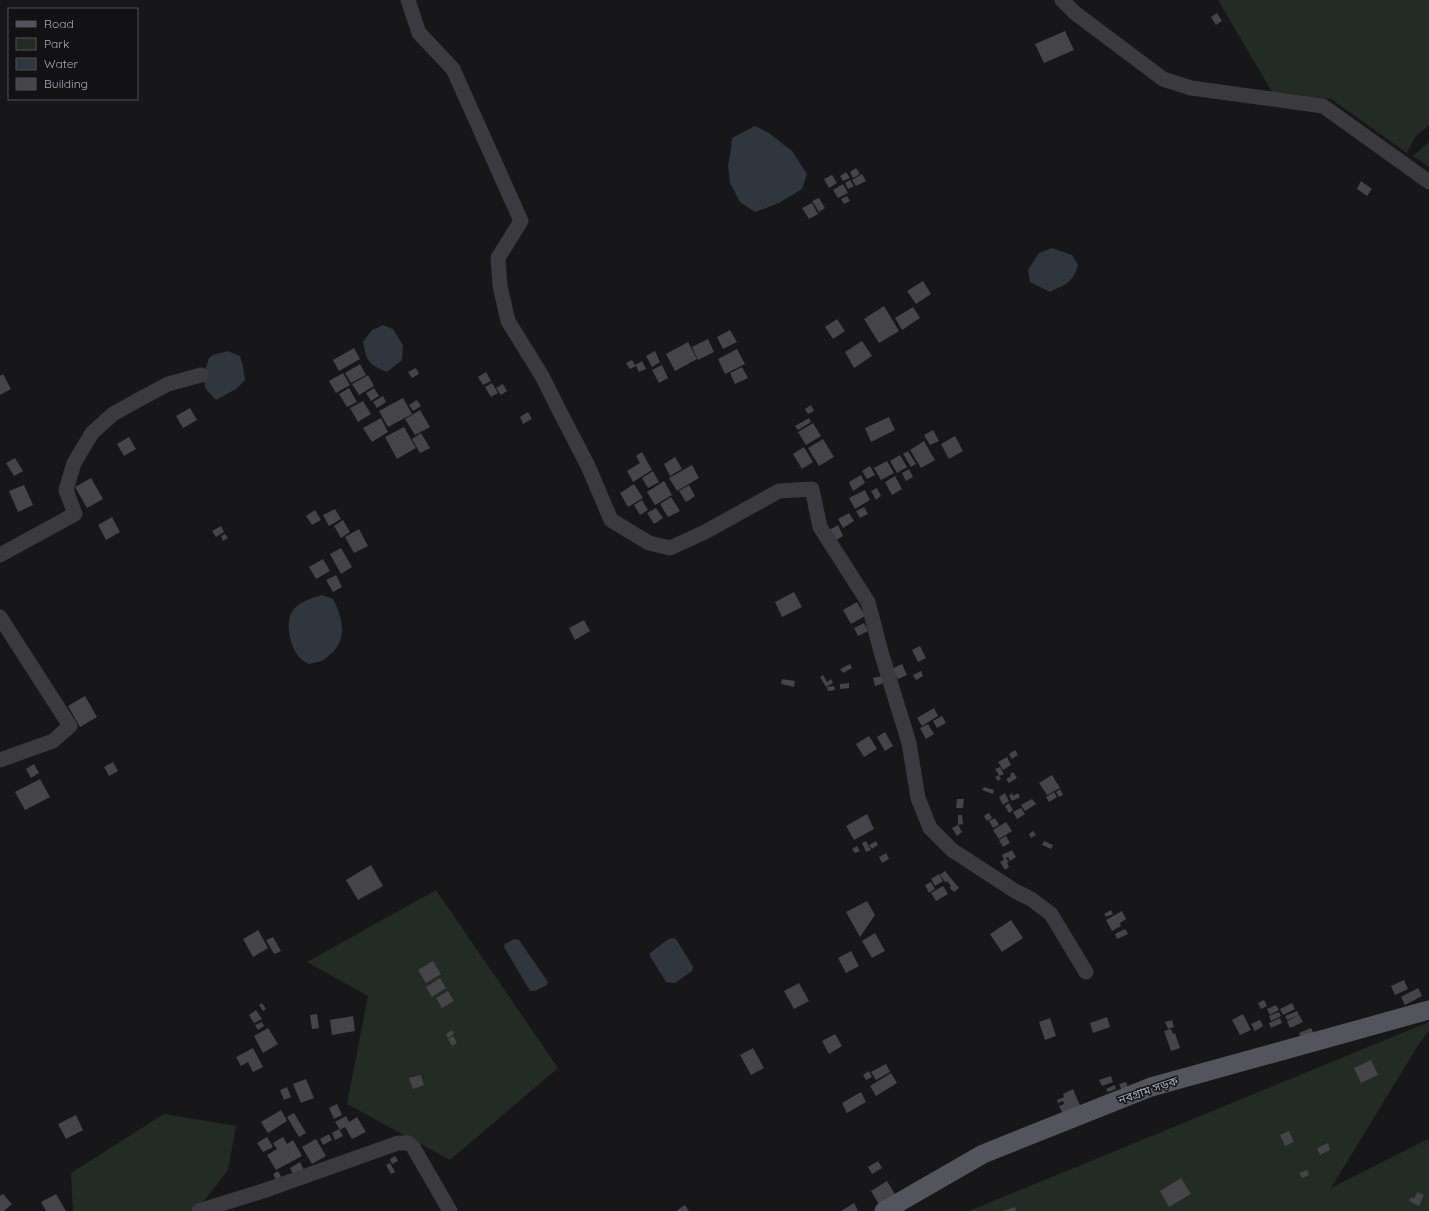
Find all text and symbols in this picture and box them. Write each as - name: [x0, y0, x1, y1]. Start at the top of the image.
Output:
- legend: [8, 8, 138, 100]
- text: Road: [44, 16, 74, 31]
- text: Park: [44, 36, 69, 51]
- text: Water: [44, 56, 79, 71]
- text: Building: [44, 76, 88, 91]
- street label: নবগ্রাম সড়ক: [1115, 1073, 1180, 1108]

